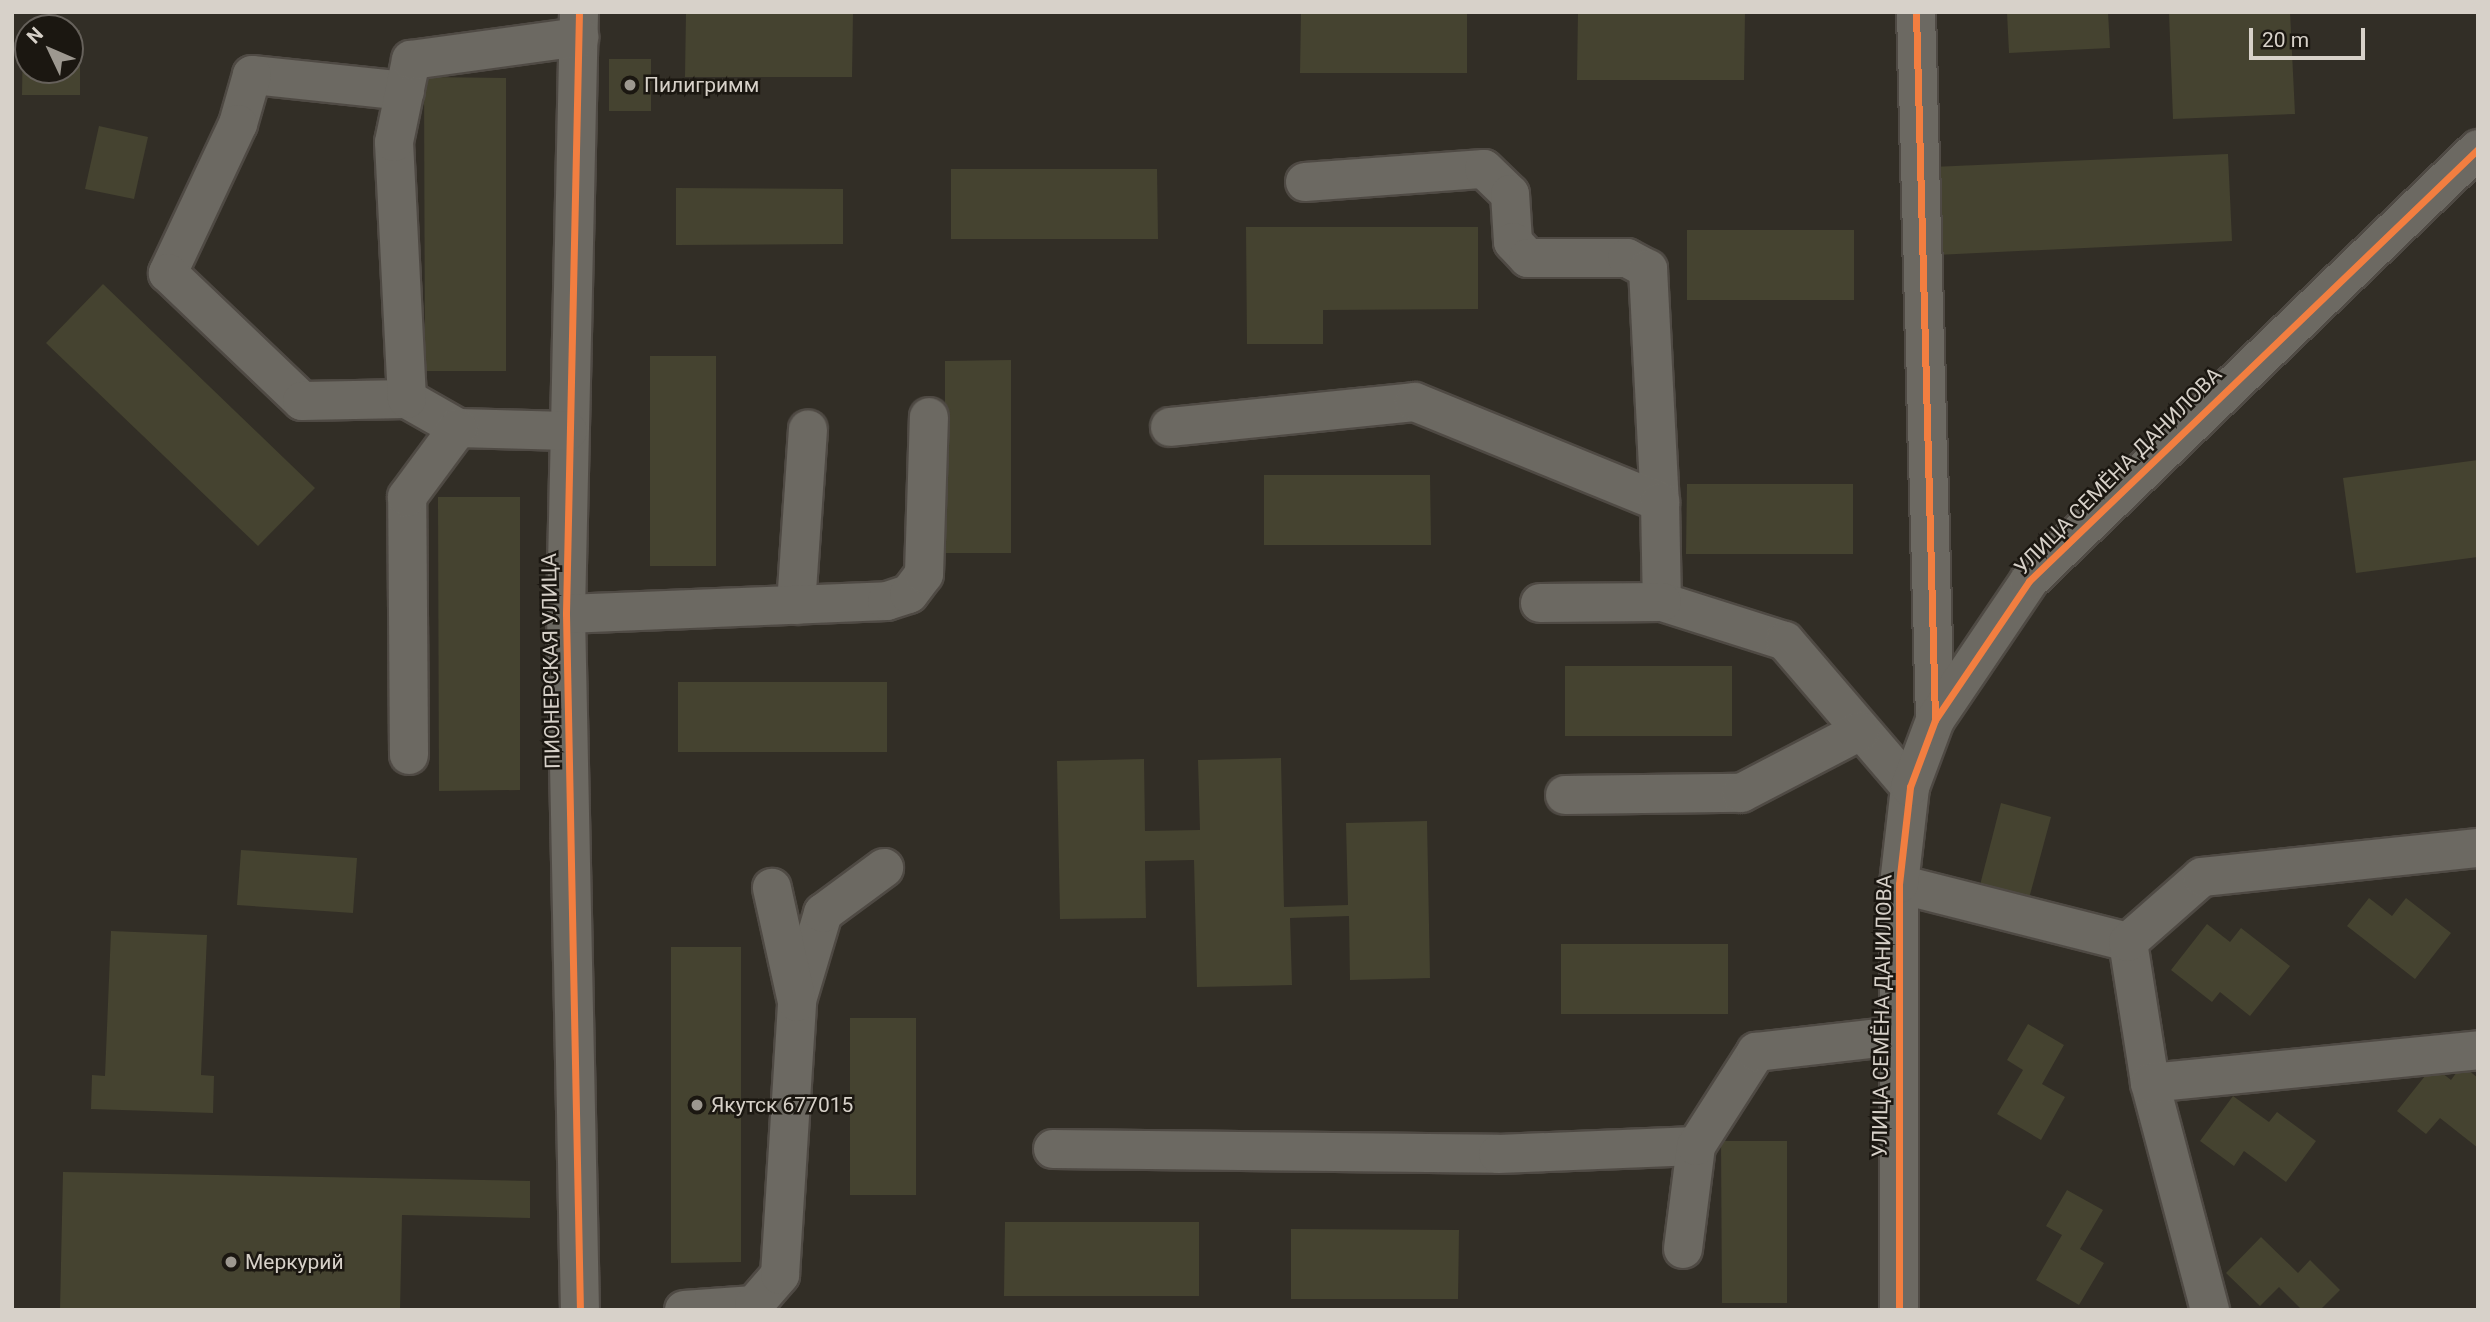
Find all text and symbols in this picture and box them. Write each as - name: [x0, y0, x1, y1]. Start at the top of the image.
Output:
- north arrow: [14, 14, 84, 84]
- scale bar: [2252, 14, 2368, 58]
- text: N: [22, 23, 48, 48]
- text: 20 m: [2262, 28, 2309, 52]
- place label: Пилигримм: [644, 72, 759, 98]
- marker: Пилигримм: [622, 77, 638, 93]
- street label: УЛИЦА СЕМЁНА ДАНИЛОВА: [2009, 362, 2227, 580]
- street label: ПИОНЕРСКАЯ УЛИЦА: [537, 553, 565, 769]
- street label: УЛИЦА СЕМЁНА ДАНИЛОВА: [1867, 874, 1897, 1158]
- place label: Якутск 677015: [711, 1092, 853, 1118]
- marker: Якутск 677015: [689, 1097, 705, 1113]
- place label: Меркурий: [245, 1249, 344, 1275]
- marker: Меркурий: [223, 1254, 239, 1270]

